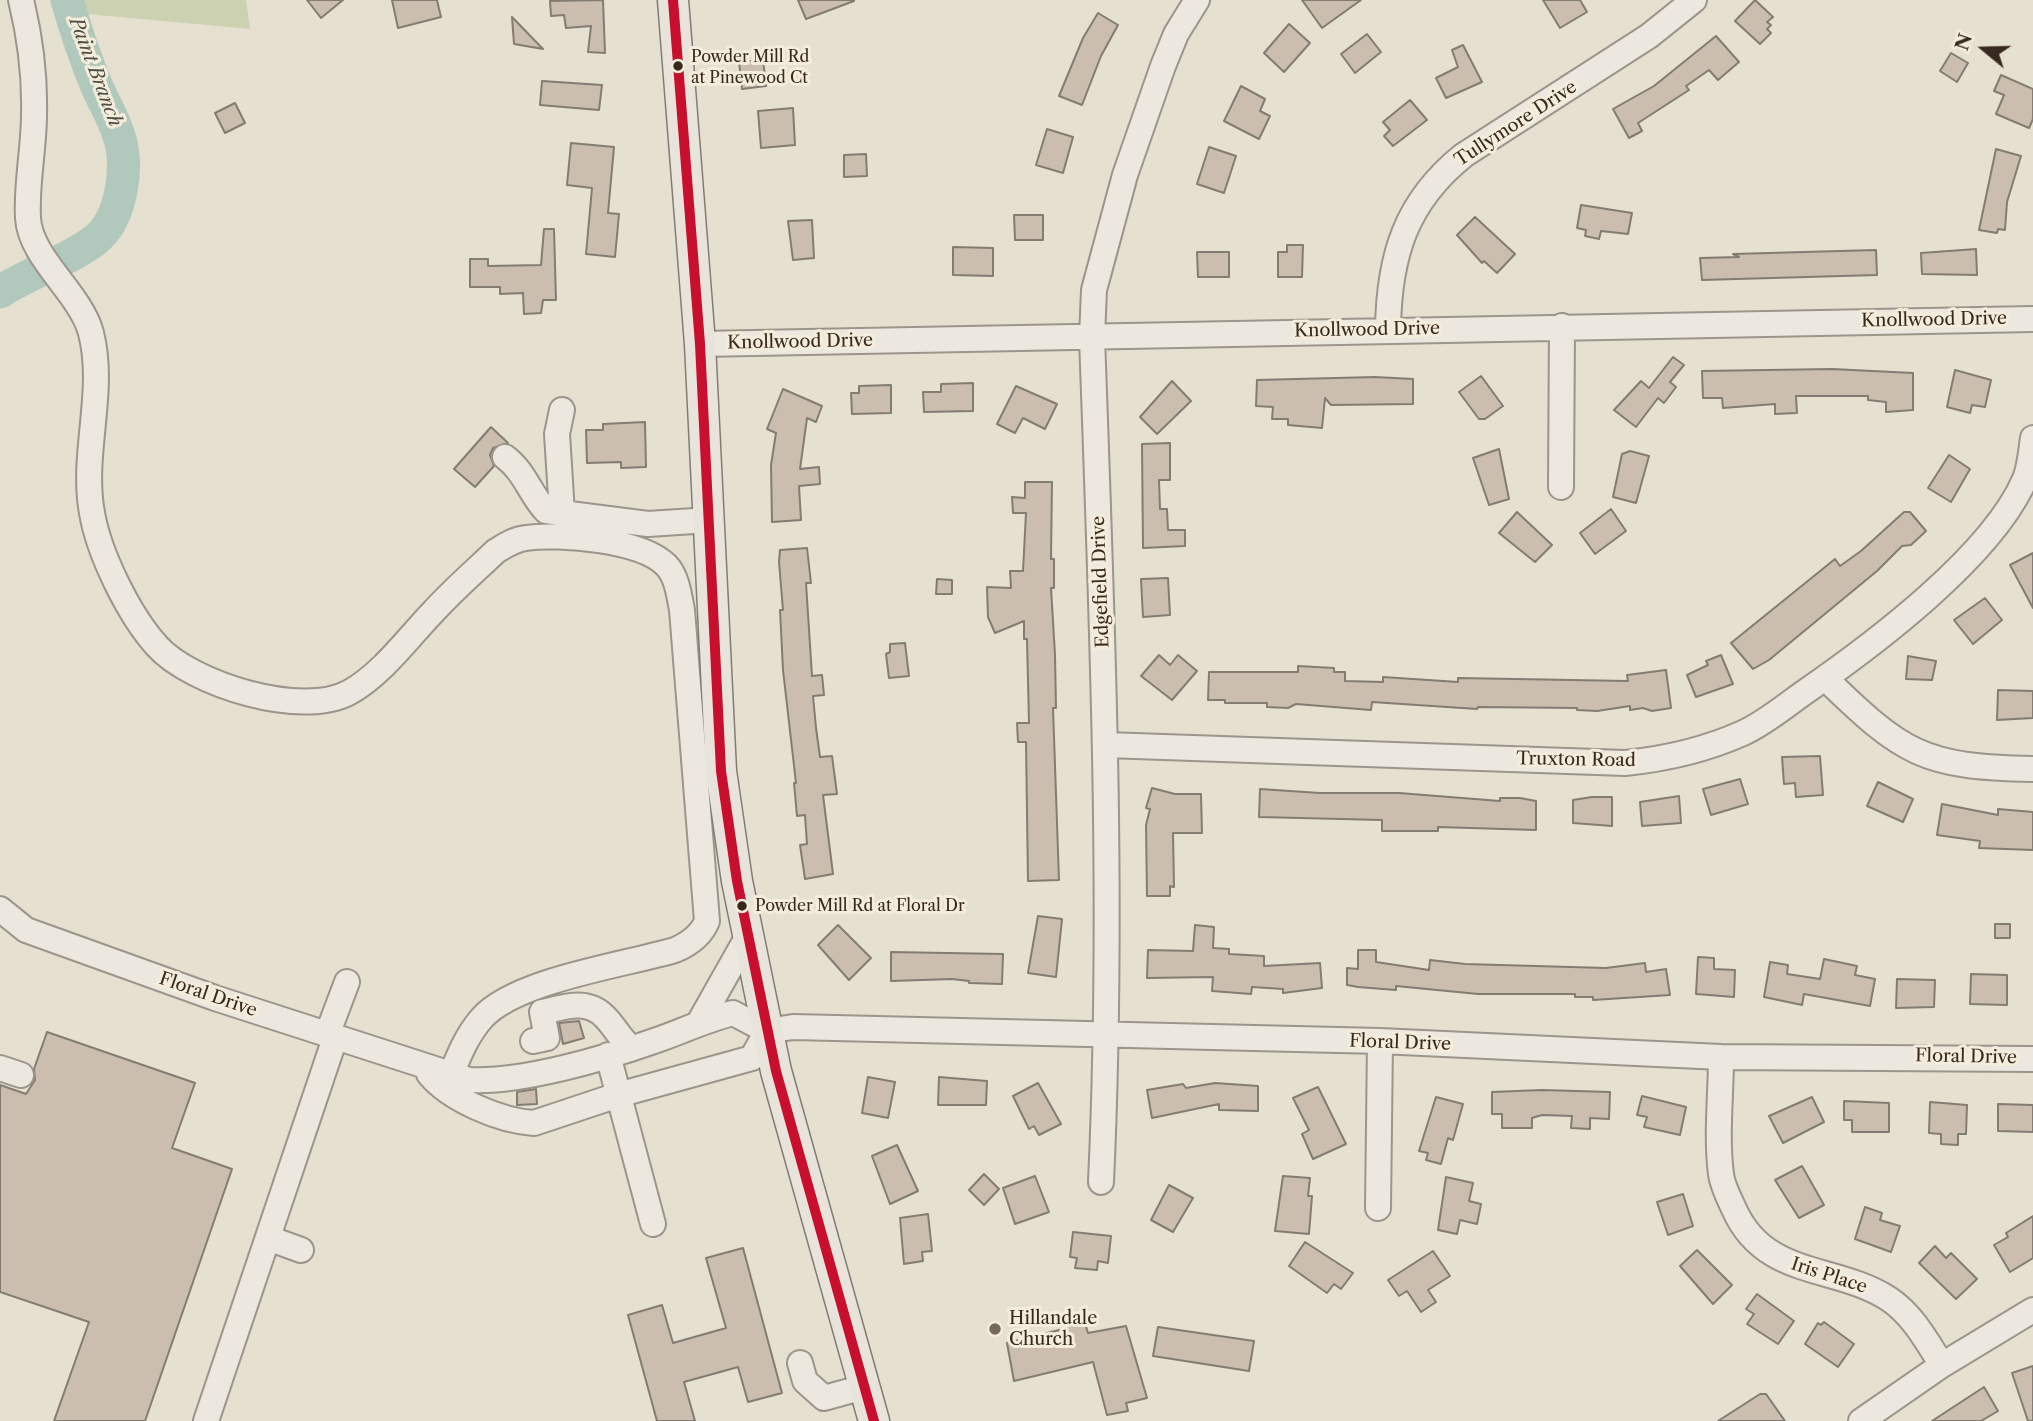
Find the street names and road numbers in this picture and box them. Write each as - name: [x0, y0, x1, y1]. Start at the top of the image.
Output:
- street label: Tullymore Drive: [1451, 76, 1581, 172]
- street label: Knollwood Drive: [1861, 308, 2007, 332]
- street label: Knollwood Drive: [1294, 318, 1440, 342]
- street label: Knollwood Drive: [727, 330, 873, 354]
- street label: Edgefield Drive: [1088, 516, 1114, 648]
- street label: Truxton Road: [1516, 748, 1636, 772]
- street label: Floral Drive: [156, 968, 260, 1022]
- street label: Floral Drive: [1349, 1030, 1451, 1056]
- street label: Floral Drive: [1915, 1045, 2017, 1069]
- street label: Iris Place: [1788, 1254, 1870, 1298]

